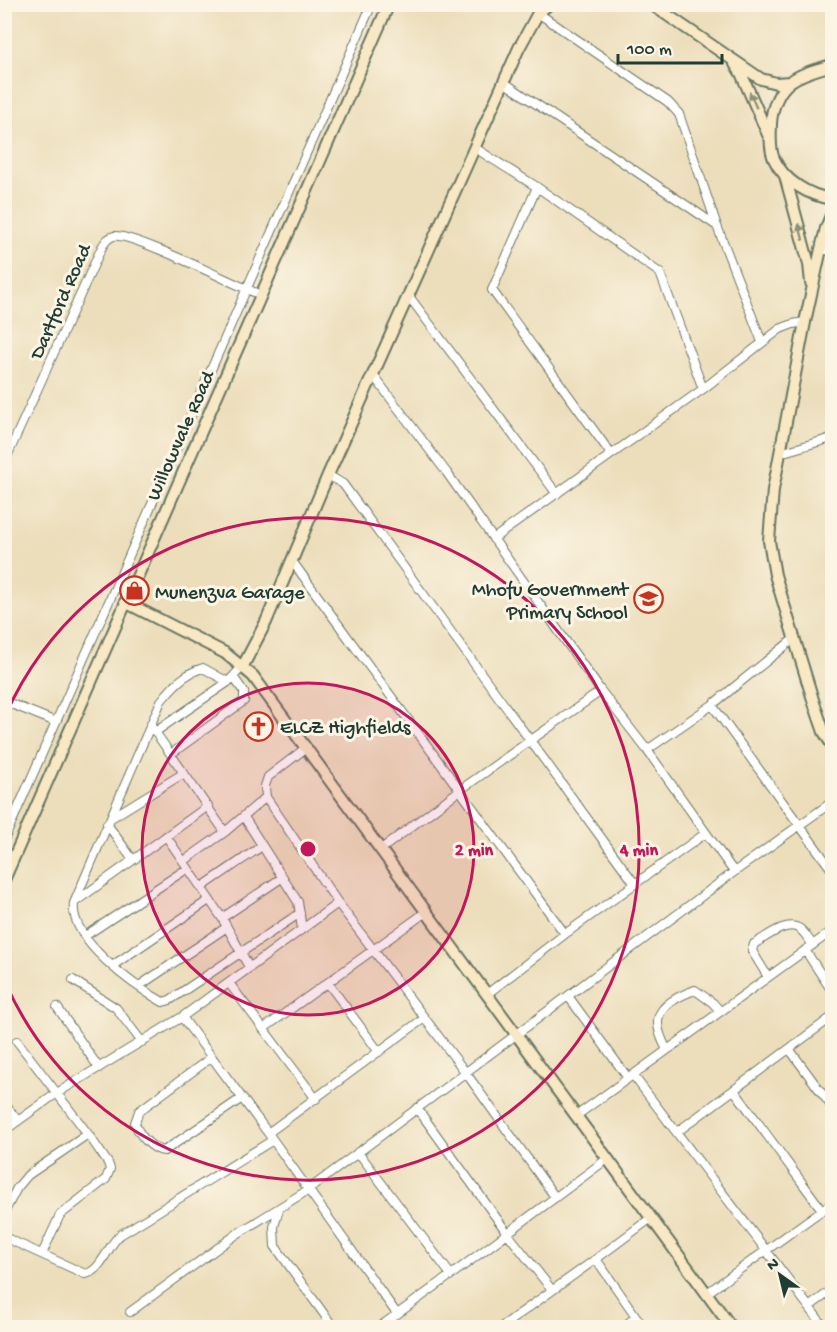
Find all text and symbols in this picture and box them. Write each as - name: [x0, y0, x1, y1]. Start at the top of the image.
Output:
- scale bar: [618, 27, 722, 65]
- text: 100 m: [626, 40, 672, 61]
- one-way arrow: [748, 90, 758, 108]
- one-way arrow: [795, 223, 805, 241]
- street label: Dartford Road: [26, 239, 99, 365]
- street label: Willowvale Road: [143, 366, 222, 505]
- shop icon: Munenzva Garage: [118, 575, 150, 607]
- place label: Mhofu Government Primary School: [472, 580, 630, 626]
- place label: Munenzva Garage: [155, 583, 305, 606]
- school or university icon: Mhofu Government Primary School: [633, 583, 665, 615]
- church icon: ELCZ Highfields: [243, 710, 275, 742]
- place label: ELCZ Highfields: [280, 718, 411, 741]
- centre of rings: [298, 839, 318, 859]
- text: 2 min: [455, 841, 494, 862]
- text: 4 min: [619, 841, 658, 862]
- north arrow: [750, 1245, 810, 1305]
- text: N: [764, 1254, 784, 1276]

